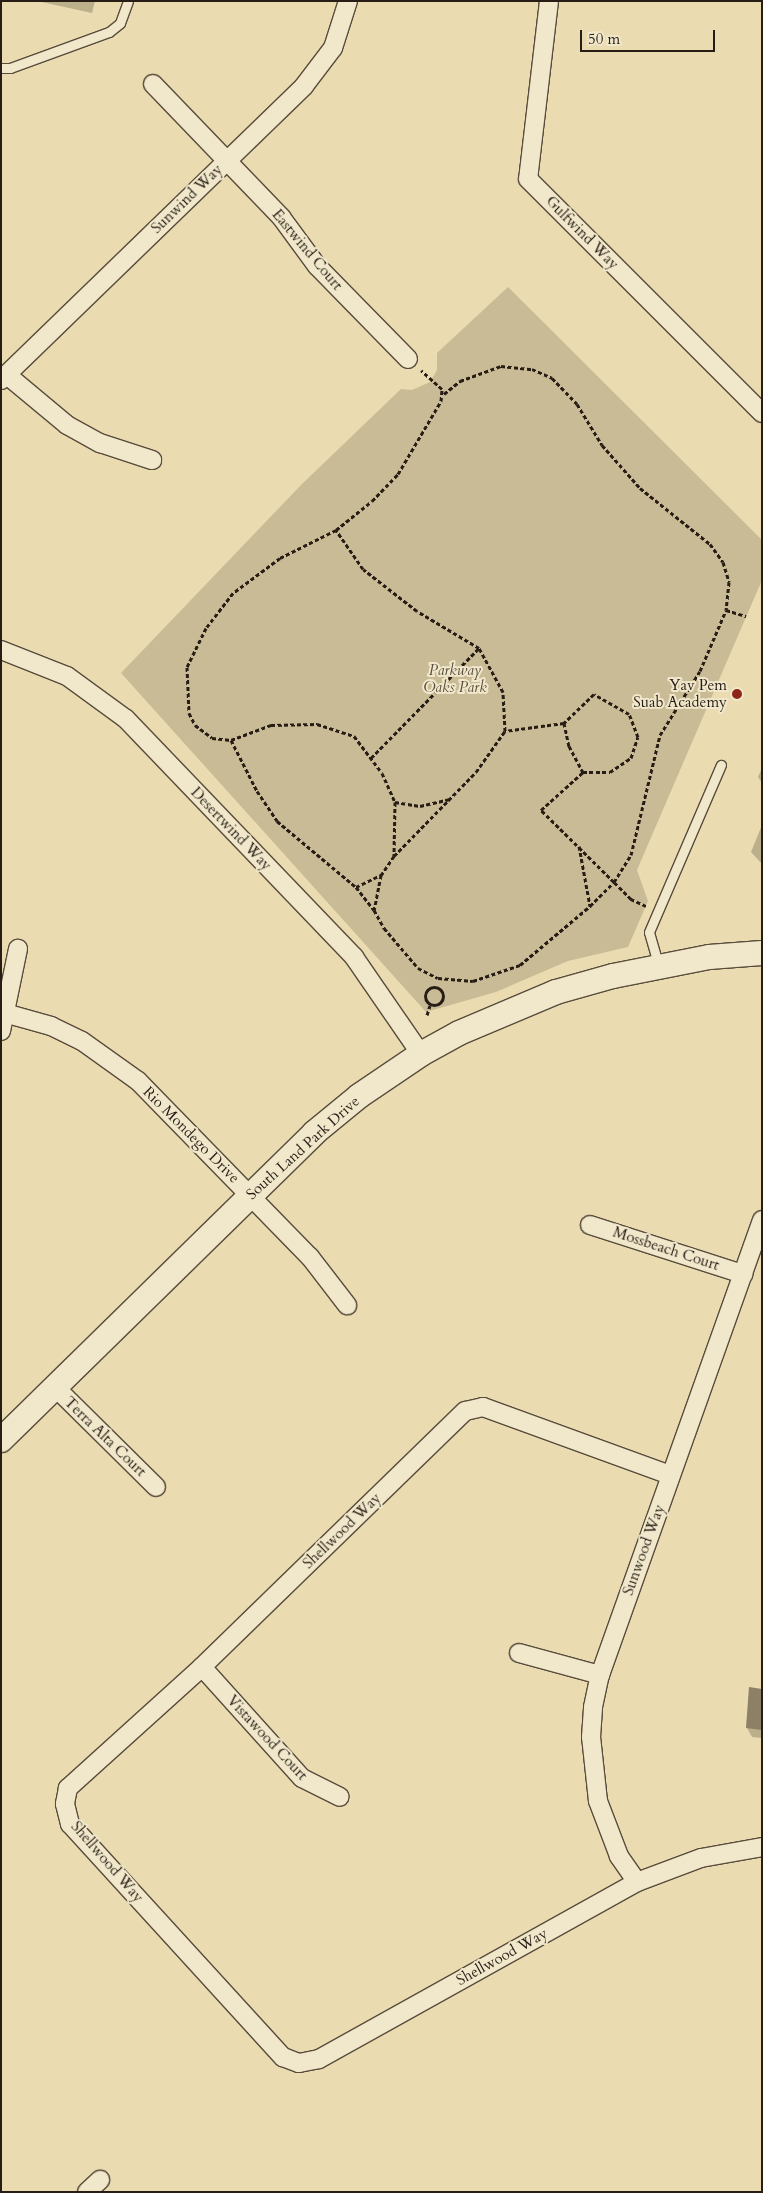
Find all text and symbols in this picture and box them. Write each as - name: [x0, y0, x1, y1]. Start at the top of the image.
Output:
- scale bar: [583, 20, 718, 52]
- text: 50 m: [588, 29, 620, 49]
- street label: Sunwind Way: [148, 161, 226, 237]
- street label: Gulfwind Way: [542, 193, 622, 273]
- street label: Eastwind Court: [268, 206, 346, 294]
- park label: Parkway Oaks Park: [423, 661, 487, 696]
- place label: Yav Pem Suab Academy: [633, 676, 727, 711]
- marker: Yav Pem Suab Academy: [731, 688, 743, 700]
- street label: Desertwind Way: [187, 784, 275, 874]
- street label: Rio Mondego Drive: [139, 1083, 243, 1187]
- street label: South Land Park Drive: [243, 1092, 363, 1204]
- street label: Mossbeach Court: [611, 1223, 721, 1275]
- street label: Terra Alta Court: [60, 1393, 150, 1481]
- street label: Shellwood Way: [299, 1489, 385, 1573]
- street label: Sunwood Way: [619, 1502, 669, 1598]
- street label: Vistawood Court: [223, 1692, 311, 1784]
- street label: Shellwood Way: [67, 1818, 147, 1906]
- street label: Shellwood Way: [453, 1925, 551, 1989]

